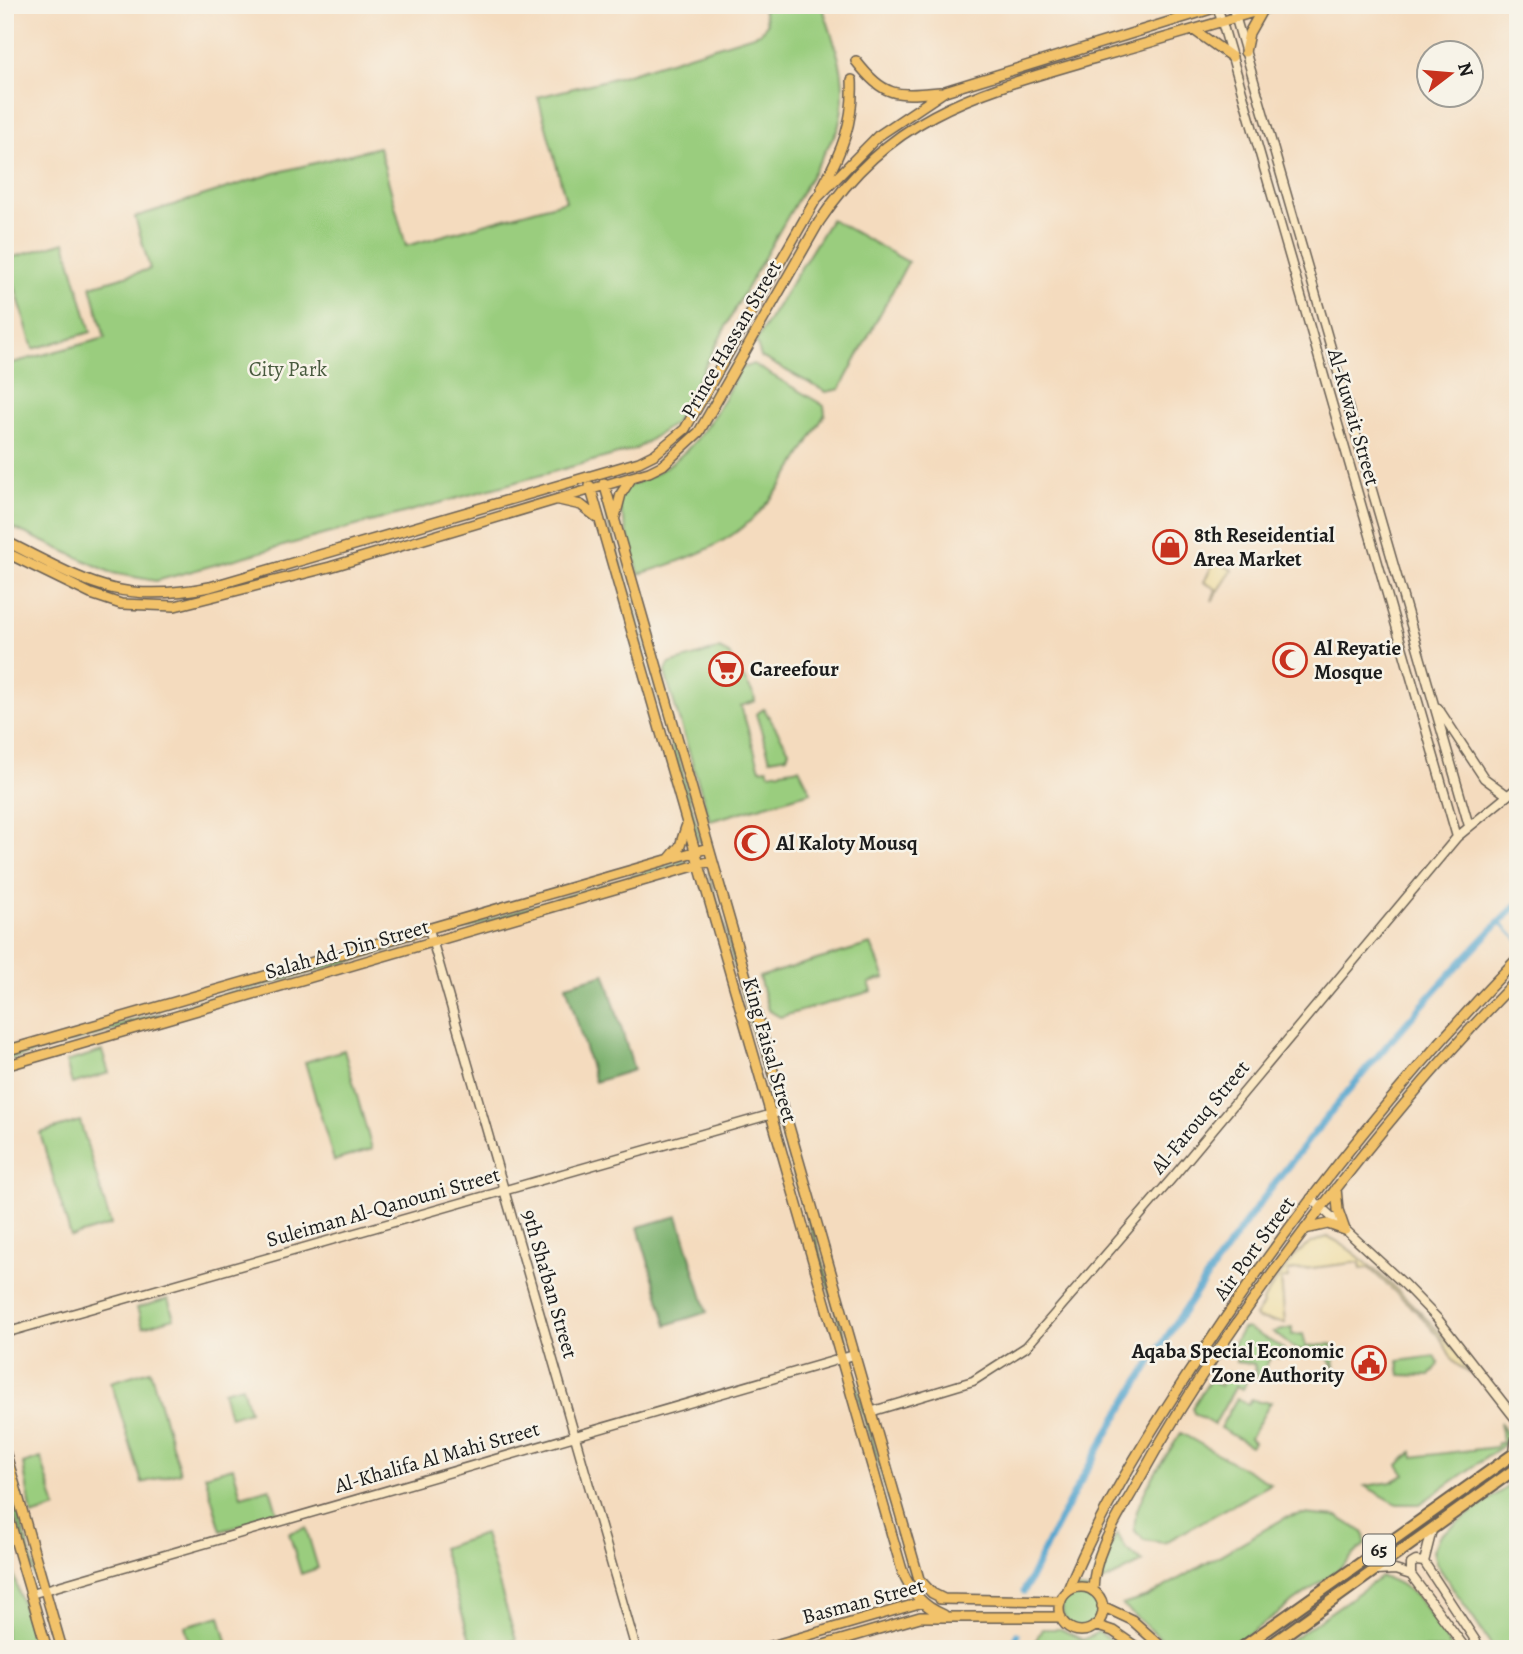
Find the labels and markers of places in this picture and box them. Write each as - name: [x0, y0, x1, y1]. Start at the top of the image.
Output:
- place label: 8th Reseidential Area Market: [1193, 521, 1335, 573]
- shop icon: 8th Reseidential Area Market: [1151, 528, 1189, 566]
- place label: Al Reyatie Mosque: [1313, 634, 1401, 686]
- mosque icon: Al Reyatie Mosque: [1271, 641, 1309, 679]
- supermarket icon: Careefour: [707, 650, 745, 688]
- place label: Careefour: [750, 655, 839, 683]
- mosque icon: Al Kaloty Mousq: [733, 824, 771, 862]
- place label: Al Kaloty Mousq: [775, 829, 918, 857]
- place label: Aqaba Special Economic Zone Authority: [1131, 1337, 1345, 1389]
- public building icon: Aqaba Special Economic Zone Authority: [1350, 1344, 1388, 1382]

